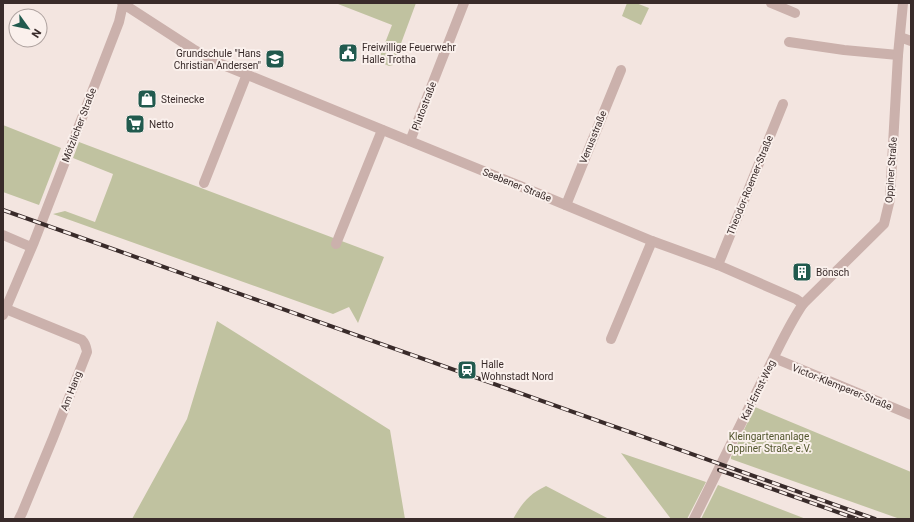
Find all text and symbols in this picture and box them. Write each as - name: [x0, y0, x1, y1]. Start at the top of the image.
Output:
- north arrow: [8, 8, 48, 48]
- text: N: [28, 26, 44, 40]
- public building icon: Freiwillige Feuerwehr Halle Trotha: [337, 42, 359, 64]
- place label: Freiwillige Feuerwehr Halle Trotha: [362, 42, 456, 65]
- place label: Grundschule "Hans Christian Andersen": [174, 48, 261, 71]
- school or university icon: Grundschule "Hans Christian Andersen": [264, 48, 286, 70]
- street label: Plutostraße: [410, 80, 438, 132]
- street label: Mötzlicher Straße: [60, 86, 98, 164]
- shop icon: Steinecke: [136, 88, 158, 110]
- place label: Steinecke: [161, 94, 204, 105]
- street label: Venusstraße: [577, 109, 609, 165]
- supermarket icon: Netto: [124, 113, 146, 135]
- place label: Netto: [149, 119, 174, 130]
- street label: Theodor-Roemer-Straße: [725, 134, 775, 236]
- street label: Oppiner Straße: [883, 137, 899, 203]
- street label: Seebener Straße: [481, 166, 553, 204]
- building icon: Bönsch: [791, 261, 813, 283]
- place label: Bönsch: [816, 267, 849, 278]
- street label: Karl-Ernst-Weg: [739, 358, 777, 422]
- station icon: Halle Wohnstadt Nord: [456, 359, 478, 381]
- place label: Halle Wohnstadt Nord: [481, 359, 554, 382]
- street label: Victor-Klemperer-Straße: [791, 362, 893, 412]
- street label: Am Hang: [58, 370, 84, 412]
- park label: Kleingartenanlage Oppiner Straße e.V.: [727, 431, 811, 454]

